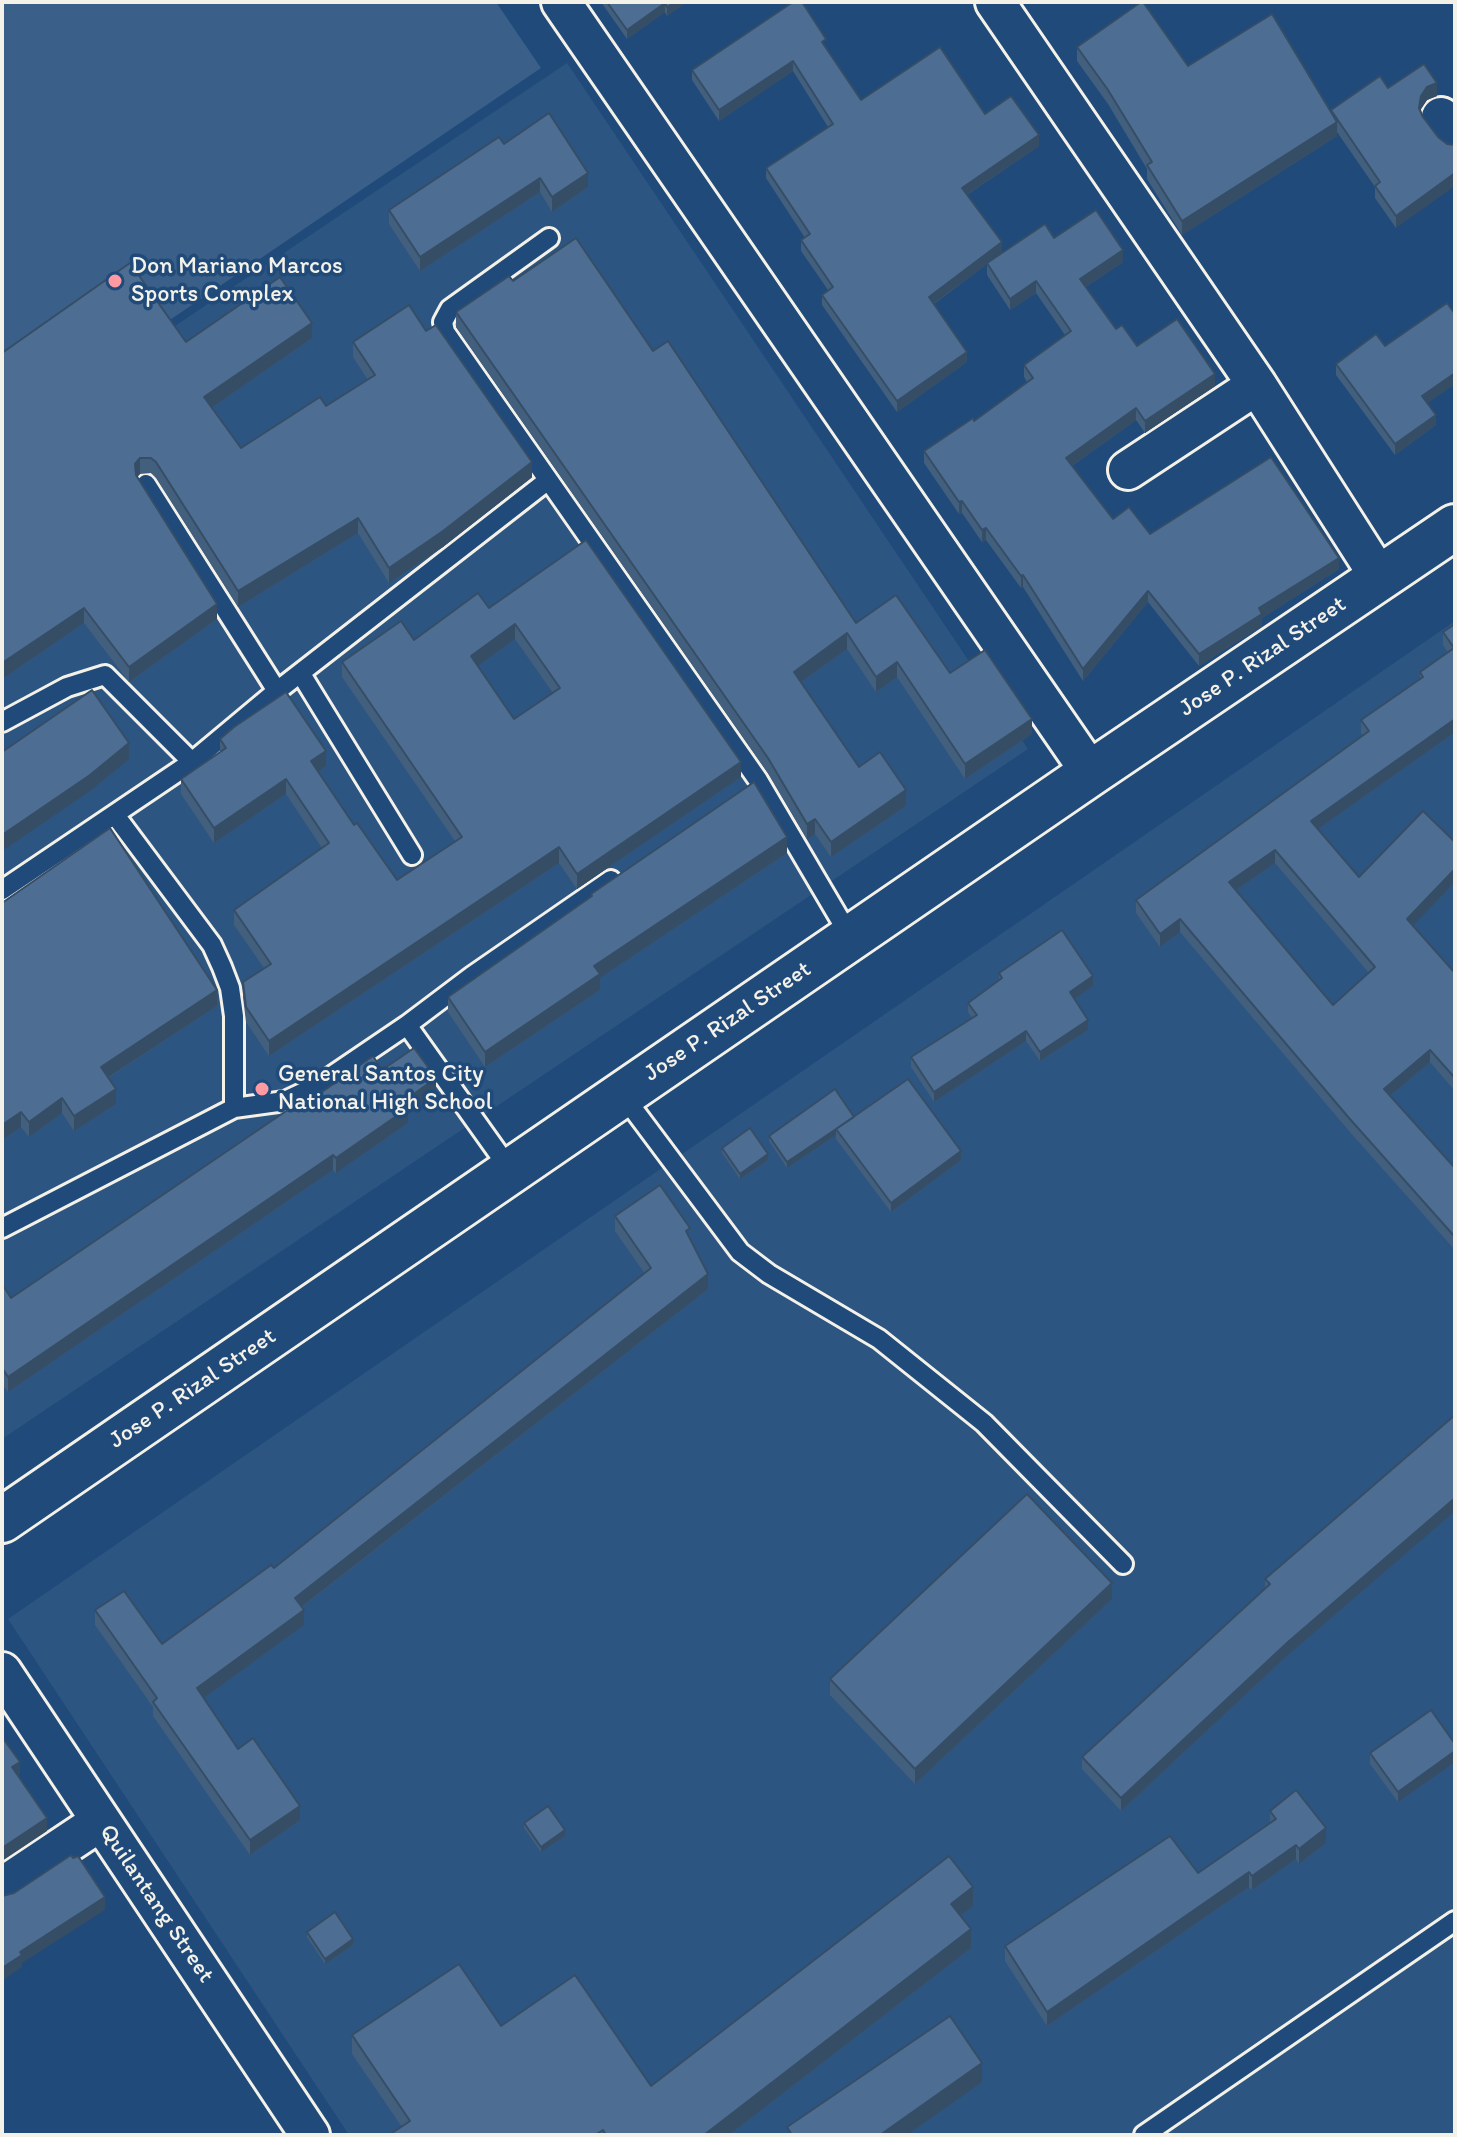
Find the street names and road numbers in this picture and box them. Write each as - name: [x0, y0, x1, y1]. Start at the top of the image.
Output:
- street label: Jose P. Rizal Street: [1174, 590, 1352, 724]
- street label: Jose P. Rizal Street: [639, 955, 817, 1089]
- street label: Jose P. Rizal Street: [104, 1322, 282, 1456]
- street label: Quilantang Street: [92, 1819, 220, 1989]

